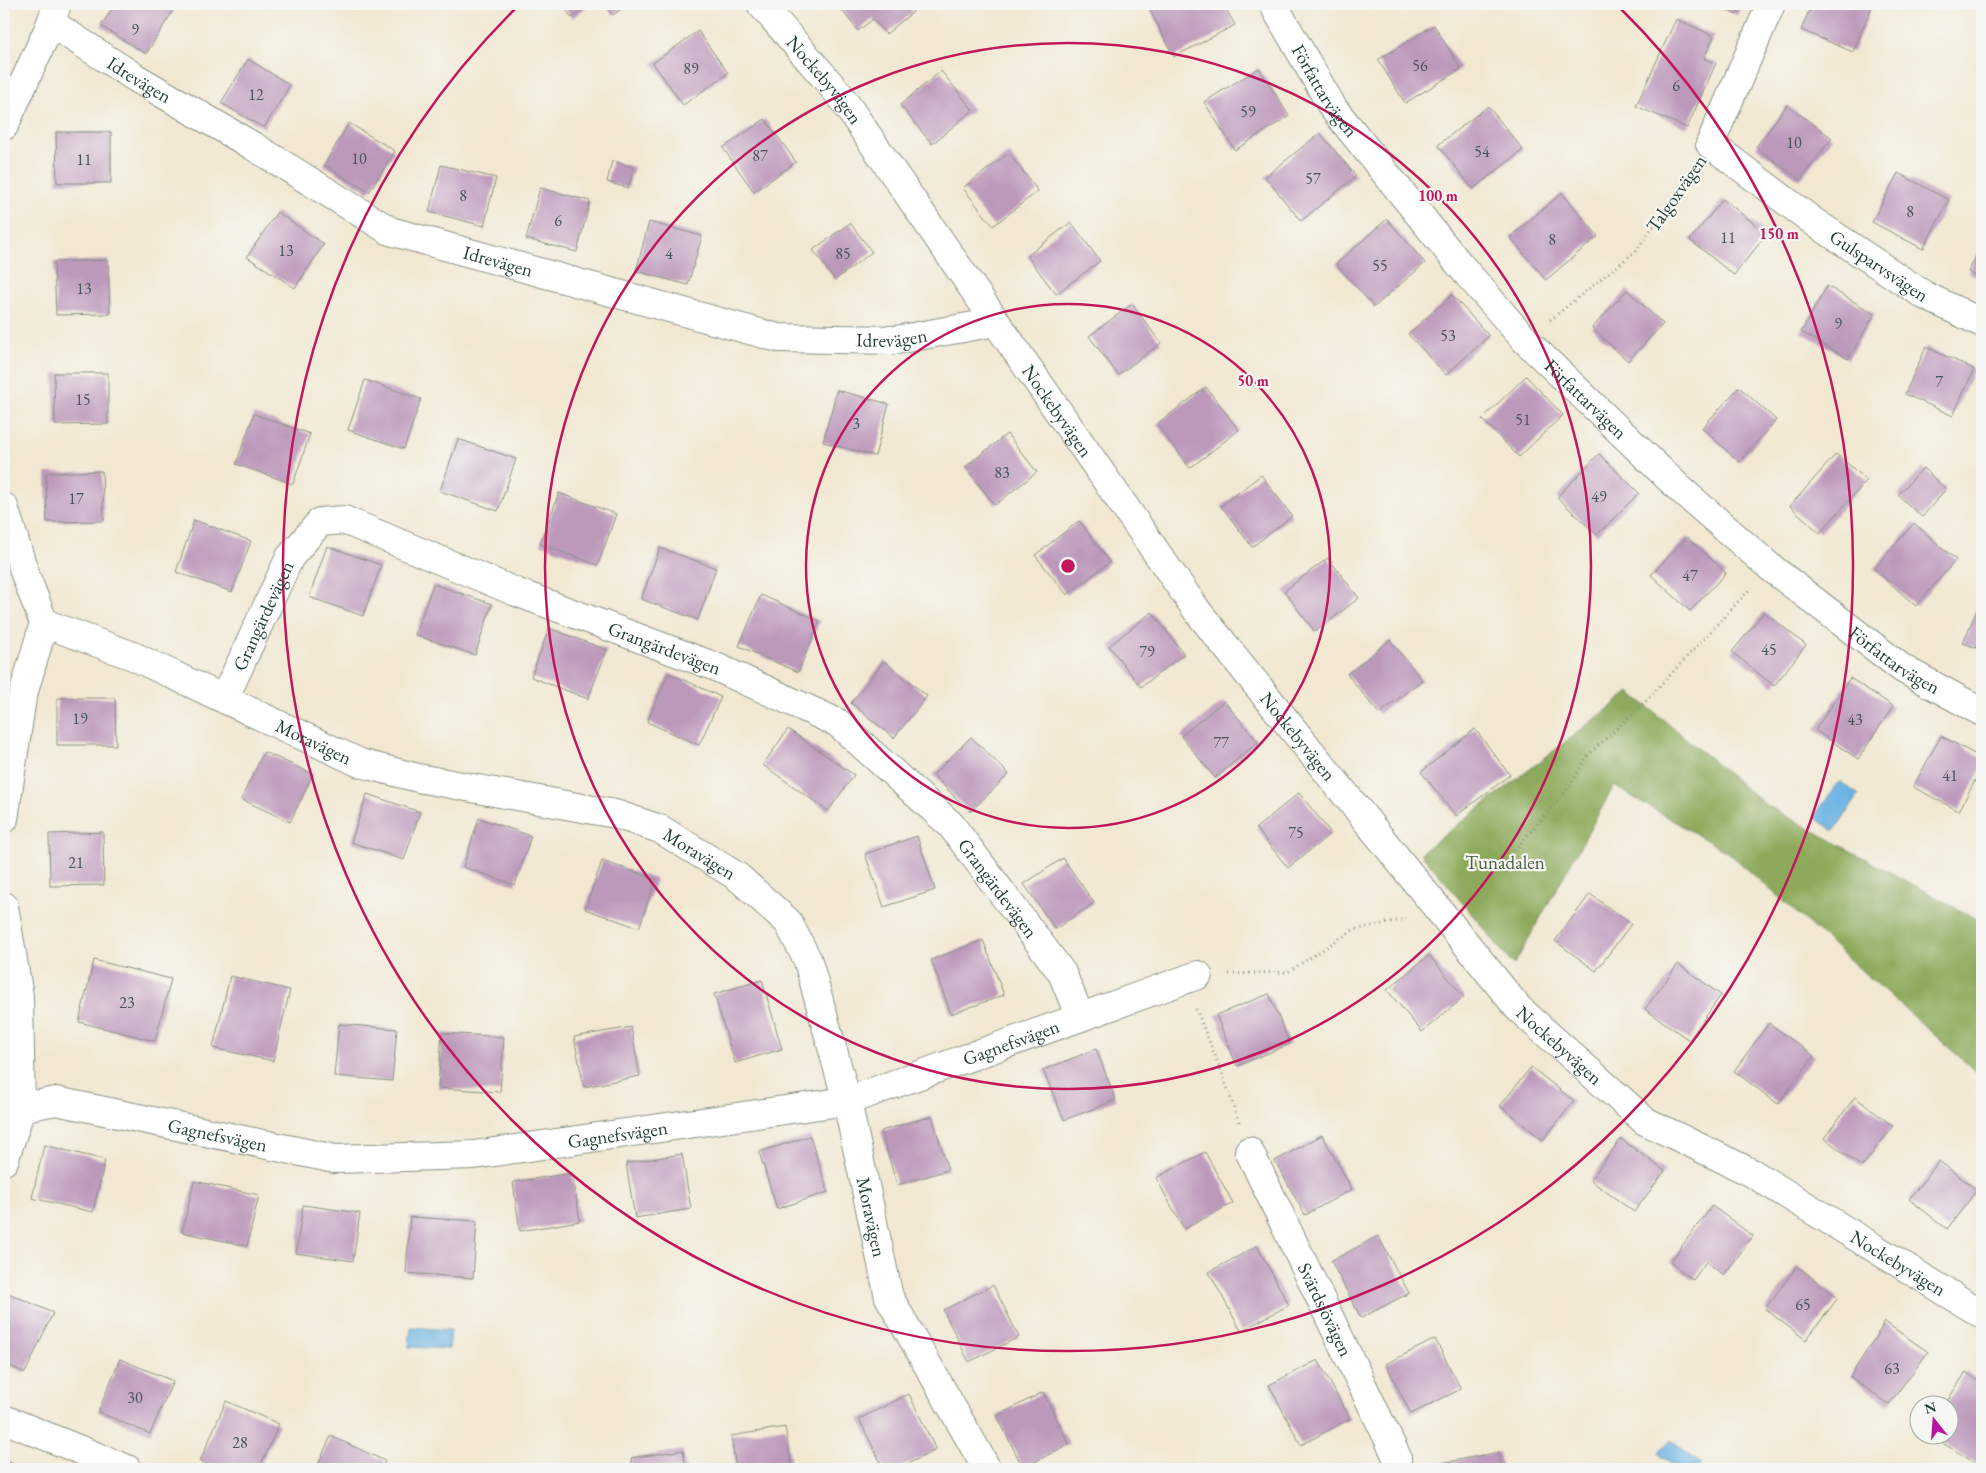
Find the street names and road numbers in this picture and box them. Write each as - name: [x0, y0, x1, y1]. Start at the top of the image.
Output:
- street label: Nockebyvägen: [781, 30, 868, 129]
- street label: Författarvägen: [1286, 40, 1363, 142]
- street label: Idrevägen: [102, 51, 176, 109]
- street label: Talgoxvägen: [1641, 150, 1712, 237]
- street label: Gulsparvsvägen: [1825, 224, 1933, 308]
- street label: Idrevägen: [460, 240, 536, 283]
- street label: Idrevägen: [856, 323, 929, 353]
- street label: Författarvägen: [1539, 354, 1632, 445]
- street label: Nockebyvägen: [1016, 360, 1098, 462]
- street label: Grangärdevägen: [227, 557, 300, 675]
- street label: Grangärdevägen: [605, 616, 724, 681]
- street label: Författarvägen: [1844, 620, 1945, 700]
- street label: Nockebyvägen: [1254, 687, 1341, 786]
- street label: Moravägen: [272, 713, 356, 770]
- street label: Moravägen: [658, 822, 740, 886]
- street label: Grangärdevägen: [952, 833, 1043, 943]
- street label: Nockebyvägen: [1511, 1000, 1608, 1090]
- street label: Gagnefsvägen: [959, 1014, 1063, 1071]
- street label: Gagnefsvägen: [166, 1113, 269, 1158]
- street label: Gagnefsvägen: [566, 1115, 669, 1154]
- street label: Moravägen: [851, 1175, 892, 1259]
- street label: Nockebyvägen: [1846, 1224, 1950, 1302]
- street label: Svärdsjövägen: [1292, 1259, 1359, 1361]

